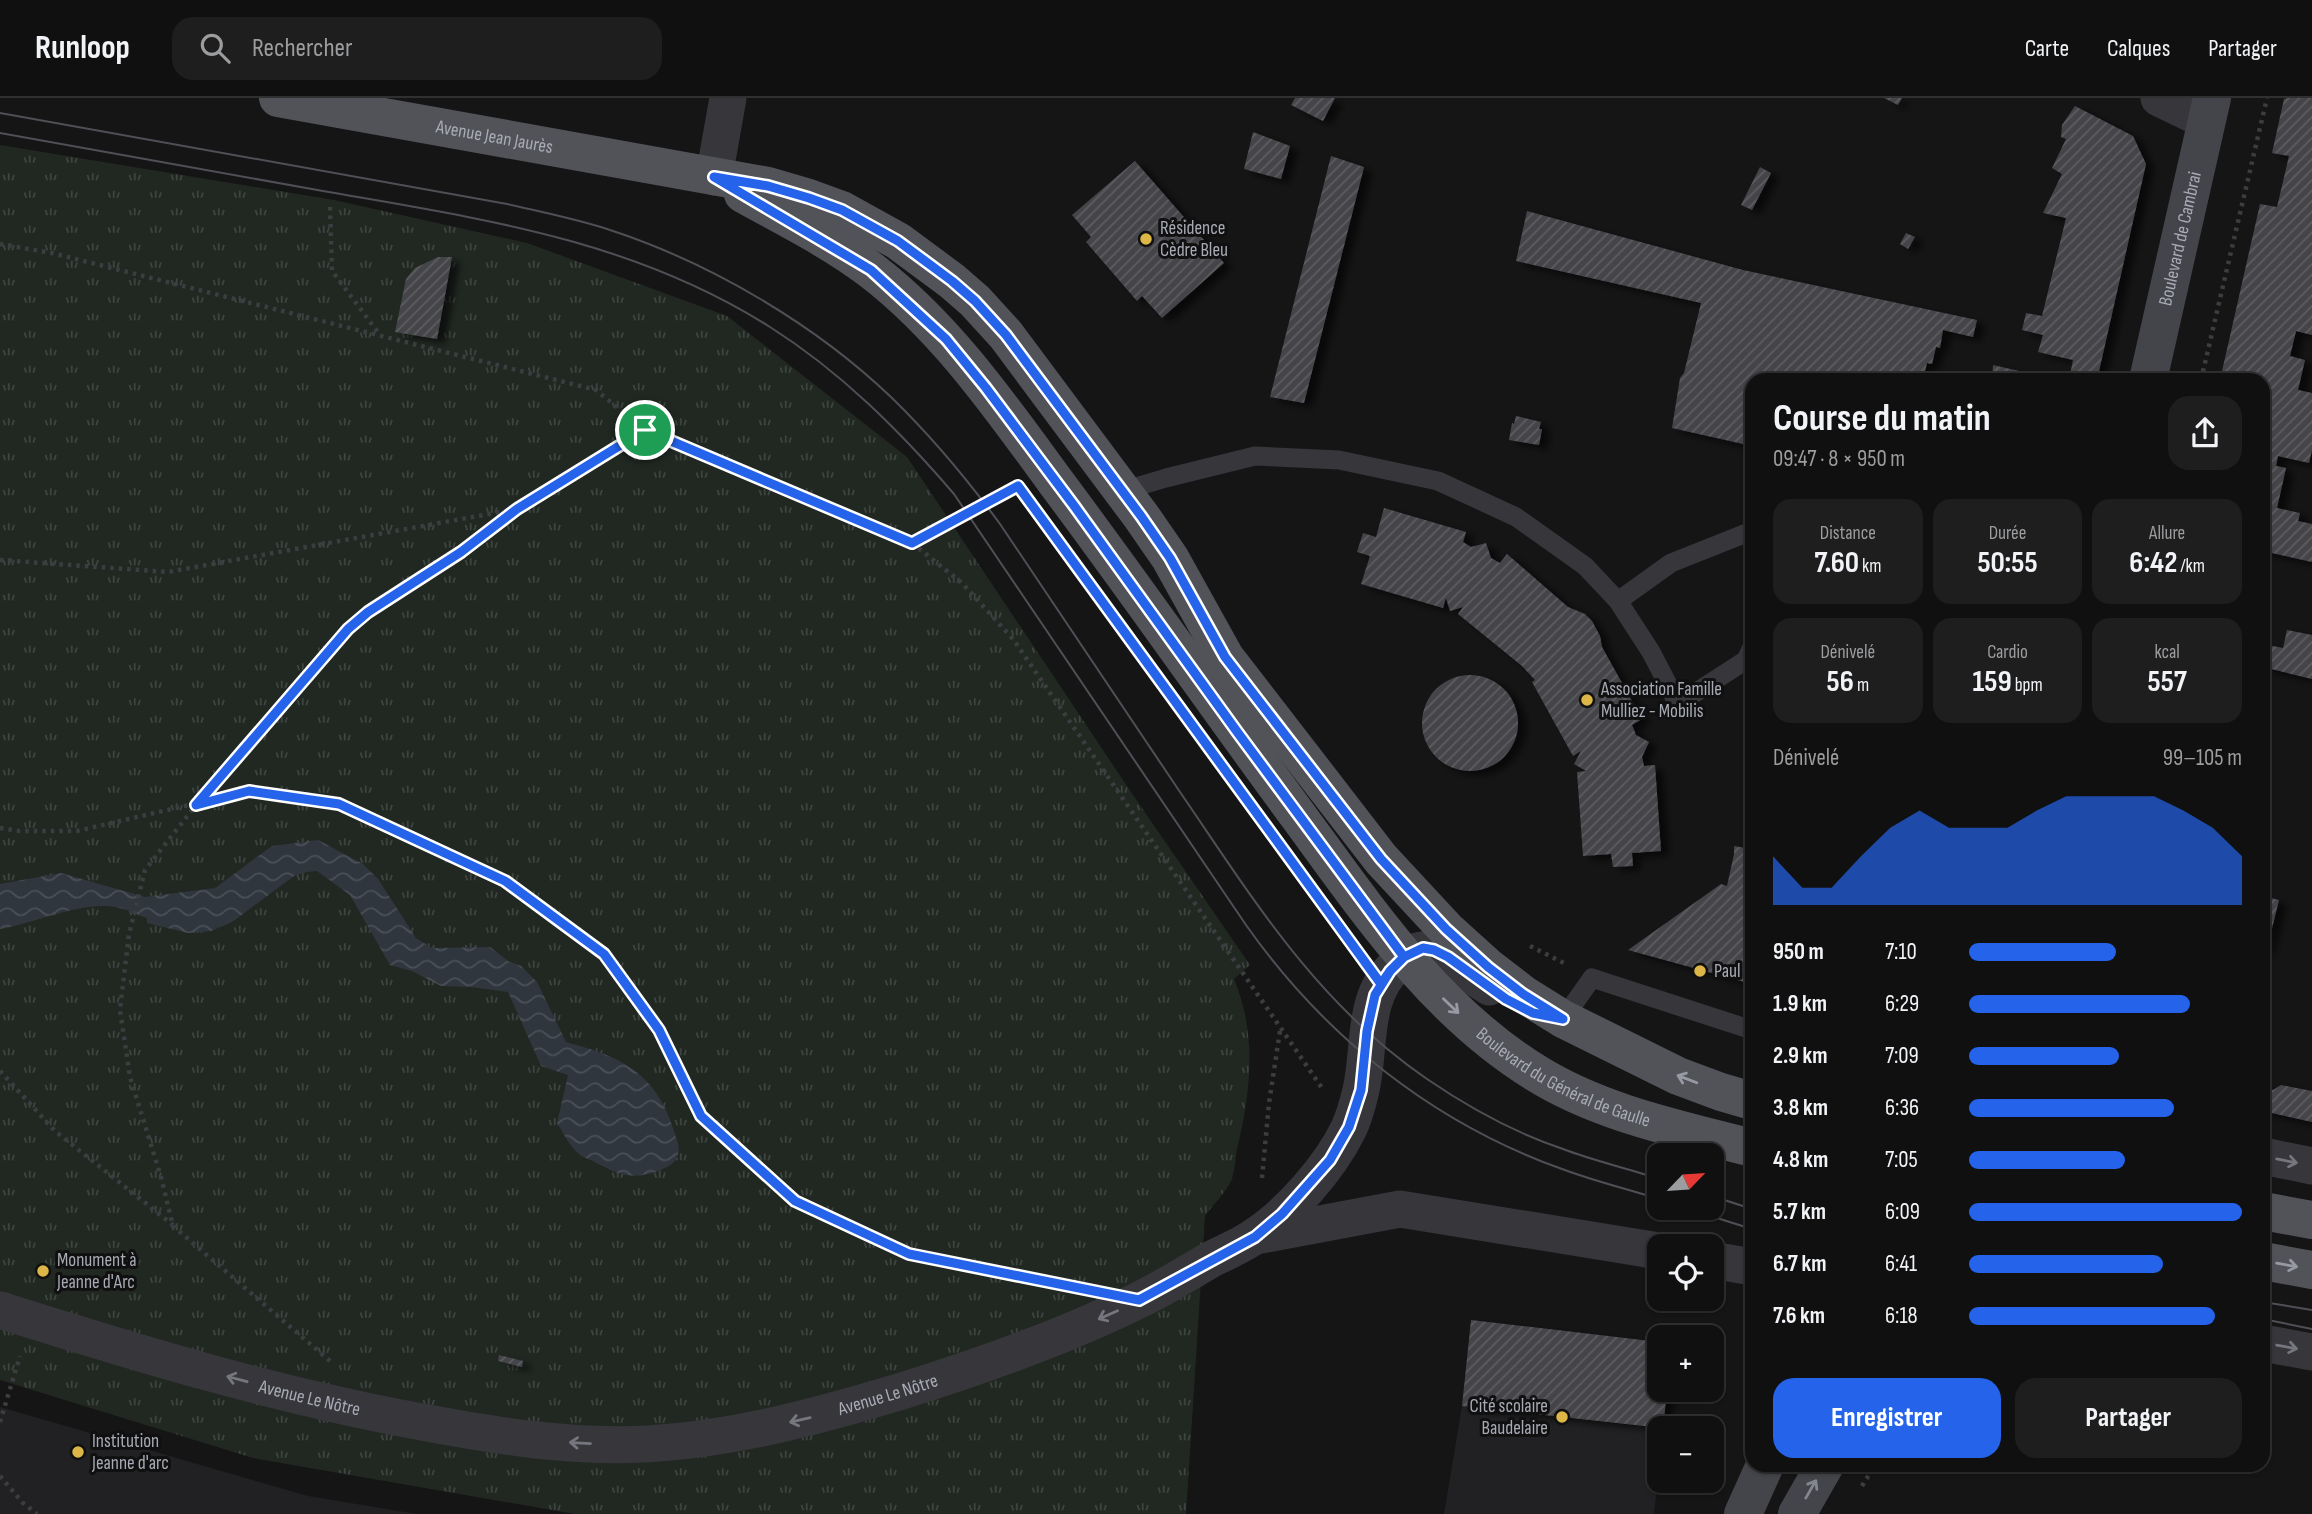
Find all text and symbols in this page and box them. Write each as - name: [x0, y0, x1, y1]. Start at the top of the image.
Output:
- search box: [172, 17, 662, 80]
- text: Runloop: [35, 28, 130, 68]
- icon: search: [196, 29, 234, 67]
- text: Rechercher: [252, 33, 353, 64]
- text: Carte: [2025, 34, 2069, 63]
- text: Calques: [2107, 34, 2170, 63]
- text: Partager: [2208, 34, 2277, 63]
- street label: Avenue Jean Jaurès: [433, 115, 555, 159]
- street label: Boulevard de Cambrai: [2154, 169, 2206, 308]
- place label: Résidence Cèdre Bleu: [1160, 217, 1228, 262]
- marker: Résidence Cèdre Bleu: [1138, 231, 1154, 247]
- text: Course du matin: [1773, 396, 1991, 441]
- button: share: [2168, 396, 2242, 470]
- pin: [615, 400, 675, 460]
- icon: arrive: [626, 411, 664, 449]
- text: 09:47 · 8 × 950 m: [1773, 445, 1905, 473]
- text: Distance: [1820, 522, 1876, 545]
- text: Durée: [1989, 522, 2026, 545]
- text: Allure: [2149, 522, 2185, 545]
- text: 7.60: [1814, 545, 1859, 581]
- text: 50:55: [1977, 545, 2038, 581]
- text: 6:42: [2129, 545, 2177, 581]
- text: km: [1859, 555, 1882, 578]
- text: /km: [2177, 555, 2205, 578]
- text: Dénivelé: [1820, 641, 1875, 664]
- text: Cardio: [1987, 641, 2028, 664]
- text: kcal: [2155, 641, 2180, 664]
- text: 56: [1827, 664, 1854, 700]
- text: 159: [1972, 664, 2012, 700]
- text: 557: [2147, 664, 2187, 700]
- text: m: [1854, 674, 1869, 697]
- text: bpm: [2012, 674, 2043, 697]
- place label: Association Famille Mulliez - Mobilis: [1600, 678, 1722, 723]
- marker: Association Famille Mulliez - Mobilis: [1579, 692, 1595, 708]
- text: Dénivelé: [1773, 744, 1839, 772]
- text: 99–105 m: [2163, 744, 2242, 772]
- text: 950 m: [1773, 938, 1824, 966]
- text: 7:10: [1885, 938, 1917, 966]
- place label: Paul: [1714, 960, 1741, 983]
- marker: Paul: [1692, 963, 1708, 979]
- text: 1.9 km: [1773, 990, 1827, 1018]
- text: 6:29: [1885, 990, 1919, 1018]
- one-way arrow: [1443, 998, 1460, 1015]
- street label: Boulevard du Général de Gaulle: [1471, 1022, 1653, 1132]
- text: 2.9 km: [1773, 1042, 1827, 1070]
- text: 7:09: [1885, 1042, 1919, 1070]
- one-way arrow: [1677, 1072, 1698, 1085]
- text: 3.8 km: [1773, 1094, 1828, 1122]
- text: 6:36: [1885, 1094, 1919, 1122]
- north arrow: [1647, 1143, 1724, 1220]
- map controls: [1647, 1143, 1724, 1493]
- text: 4.8 km: [1773, 1146, 1828, 1174]
- text: 7:05: [1885, 1146, 1918, 1174]
- one-way arrow: [2275, 1155, 2298, 1168]
- text: 5.7 km: [1773, 1198, 1826, 1226]
- text: 6:09: [1885, 1198, 1920, 1226]
- button: locate: [1647, 1234, 1724, 1311]
- place label: Monument à Jeanne d'Arc: [56, 1249, 136, 1294]
- text: 6.7 km: [1773, 1250, 1826, 1278]
- text: 6:41: [1885, 1250, 1917, 1278]
- one-way arrow: [2275, 1259, 2298, 1272]
- marker: Monument à Jeanne d'Arc: [35, 1263, 51, 1279]
- text: 7.6 km: [1773, 1302, 1825, 1330]
- text: 6:18: [1885, 1302, 1918, 1330]
- one-way arrow: [1098, 1308, 1119, 1322]
- button: +: [1647, 1325, 1724, 1402]
- one-way arrow: [2275, 1341, 2298, 1355]
- street label: Avenue Le Nôtre: [834, 1369, 941, 1421]
- one-way arrow: [226, 1372, 249, 1385]
- street label: Avenue Le Nôtre: [256, 1375, 362, 1421]
- button: Enregistrer: [1773, 1378, 2001, 1458]
- button: Partager: [2015, 1378, 2242, 1458]
- place label: Cité scolaire Baudelaire: [1470, 1395, 1548, 1440]
- marker: Cité scolaire Baudelaire: [1554, 1409, 1570, 1425]
- one-way arrow: [789, 1414, 812, 1427]
- button: −: [1647, 1416, 1724, 1493]
- place label: Institution Jeanne d'arc: [91, 1430, 169, 1475]
- one-way arrow: [569, 1437, 592, 1450]
- marker: Institution Jeanne d'arc: [70, 1444, 86, 1460]
- one-way arrow: [1804, 1480, 1818, 1500]

